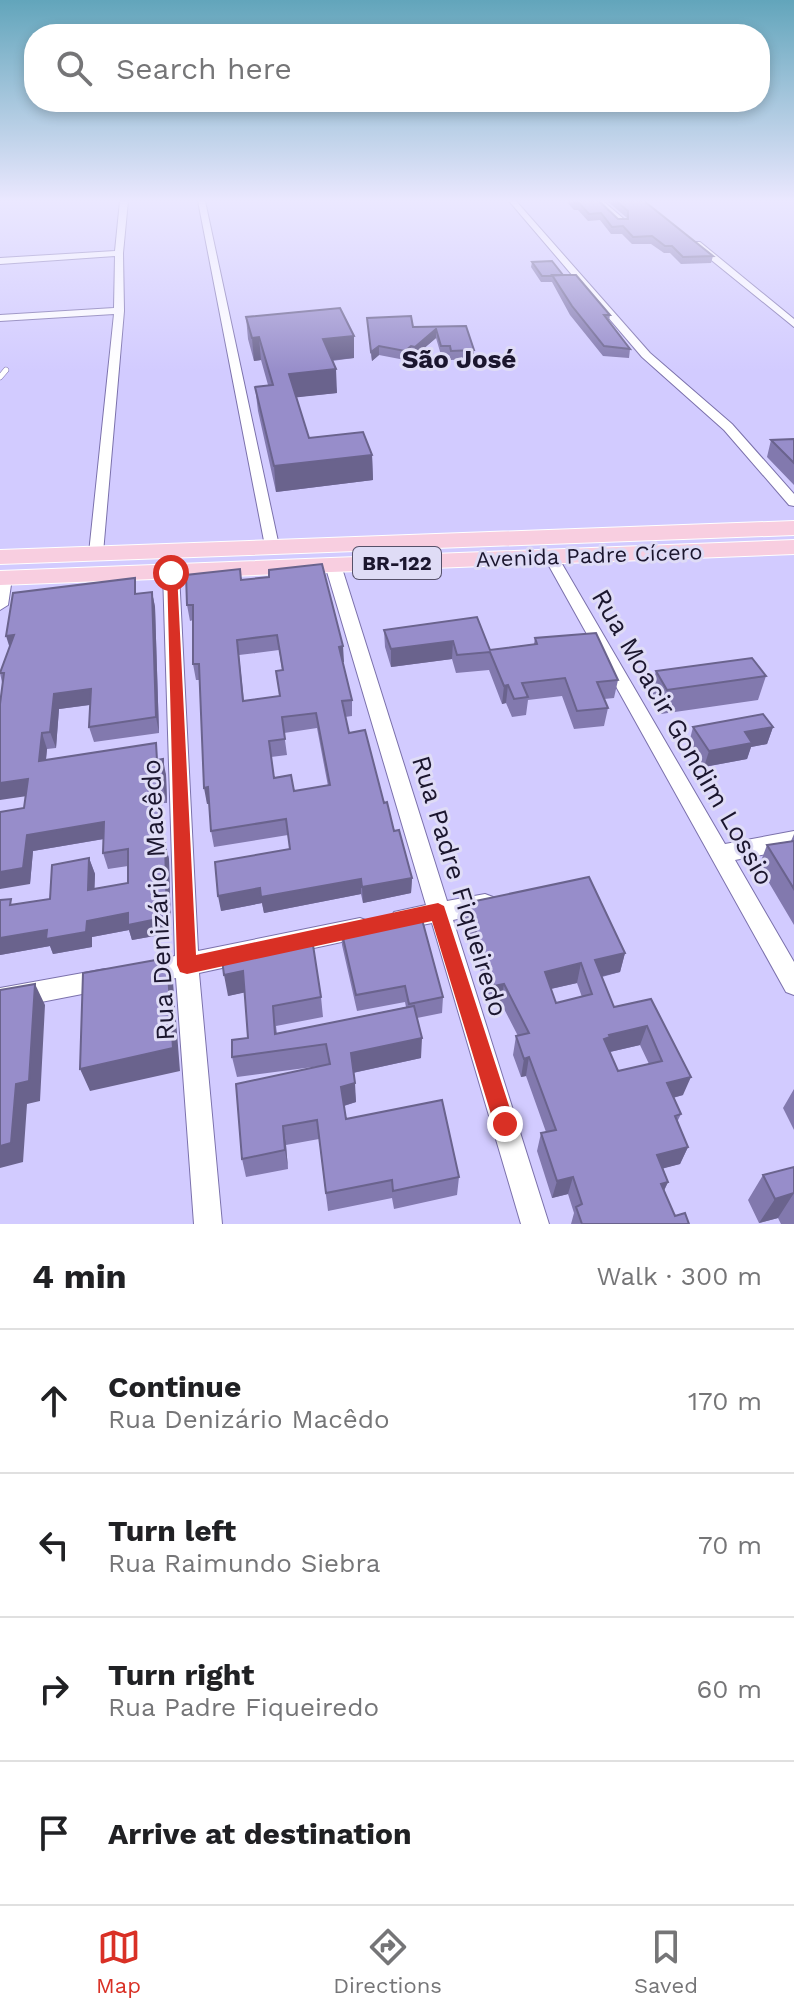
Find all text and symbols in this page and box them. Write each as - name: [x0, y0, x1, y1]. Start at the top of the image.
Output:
- search box: [24, 24, 770, 112]
- icon: search: [52, 46, 96, 90]
- text: Search here: [116, 51, 292, 86]
- district label: São José: [402, 344, 516, 374]
- street label: Avenida Padre Cícero: [475, 539, 703, 572]
- road number: BR-122: [353, 547, 441, 579]
- route start: [153, 555, 189, 591]
- street label: Rua Moacir Gondim Lossio: [586, 584, 780, 890]
- street label: Rua Padre Fiqueiredo: [406, 752, 514, 1020]
- street label: Rua Denizário Macêdo: [136, 759, 180, 1041]
- route end: [487, 1106, 523, 1142]
- text: 4 min: [32, 1256, 127, 1296]
- text: Walk · 300 m: [596, 1261, 762, 1291]
- text: Continue: [108, 1369, 241, 1404]
- icon: ahead: [32, 1379, 76, 1423]
- text: 170 m: [688, 1386, 762, 1416]
- text: Rua Denizário Macêdo: [108, 1404, 390, 1434]
- text: Turn left: [108, 1513, 236, 1548]
- icon: left: [32, 1523, 76, 1567]
- text: 70 m: [698, 1530, 762, 1560]
- text: Rua Raimundo Siebra: [108, 1548, 380, 1578]
- text: Turn right: [108, 1657, 254, 1692]
- icon: right: [32, 1667, 76, 1711]
- text: 60 m: [696, 1674, 762, 1704]
- text: Rua Padre Fiqueiredo: [108, 1692, 379, 1722]
- icon: arrive: [32, 1811, 76, 1855]
- text: Arrive at destination: [108, 1816, 412, 1851]
- tab: Map: [96, 1925, 141, 1998]
- tab: Directions: [333, 1925, 442, 1998]
- tab: Saved: [634, 1925, 698, 1998]

